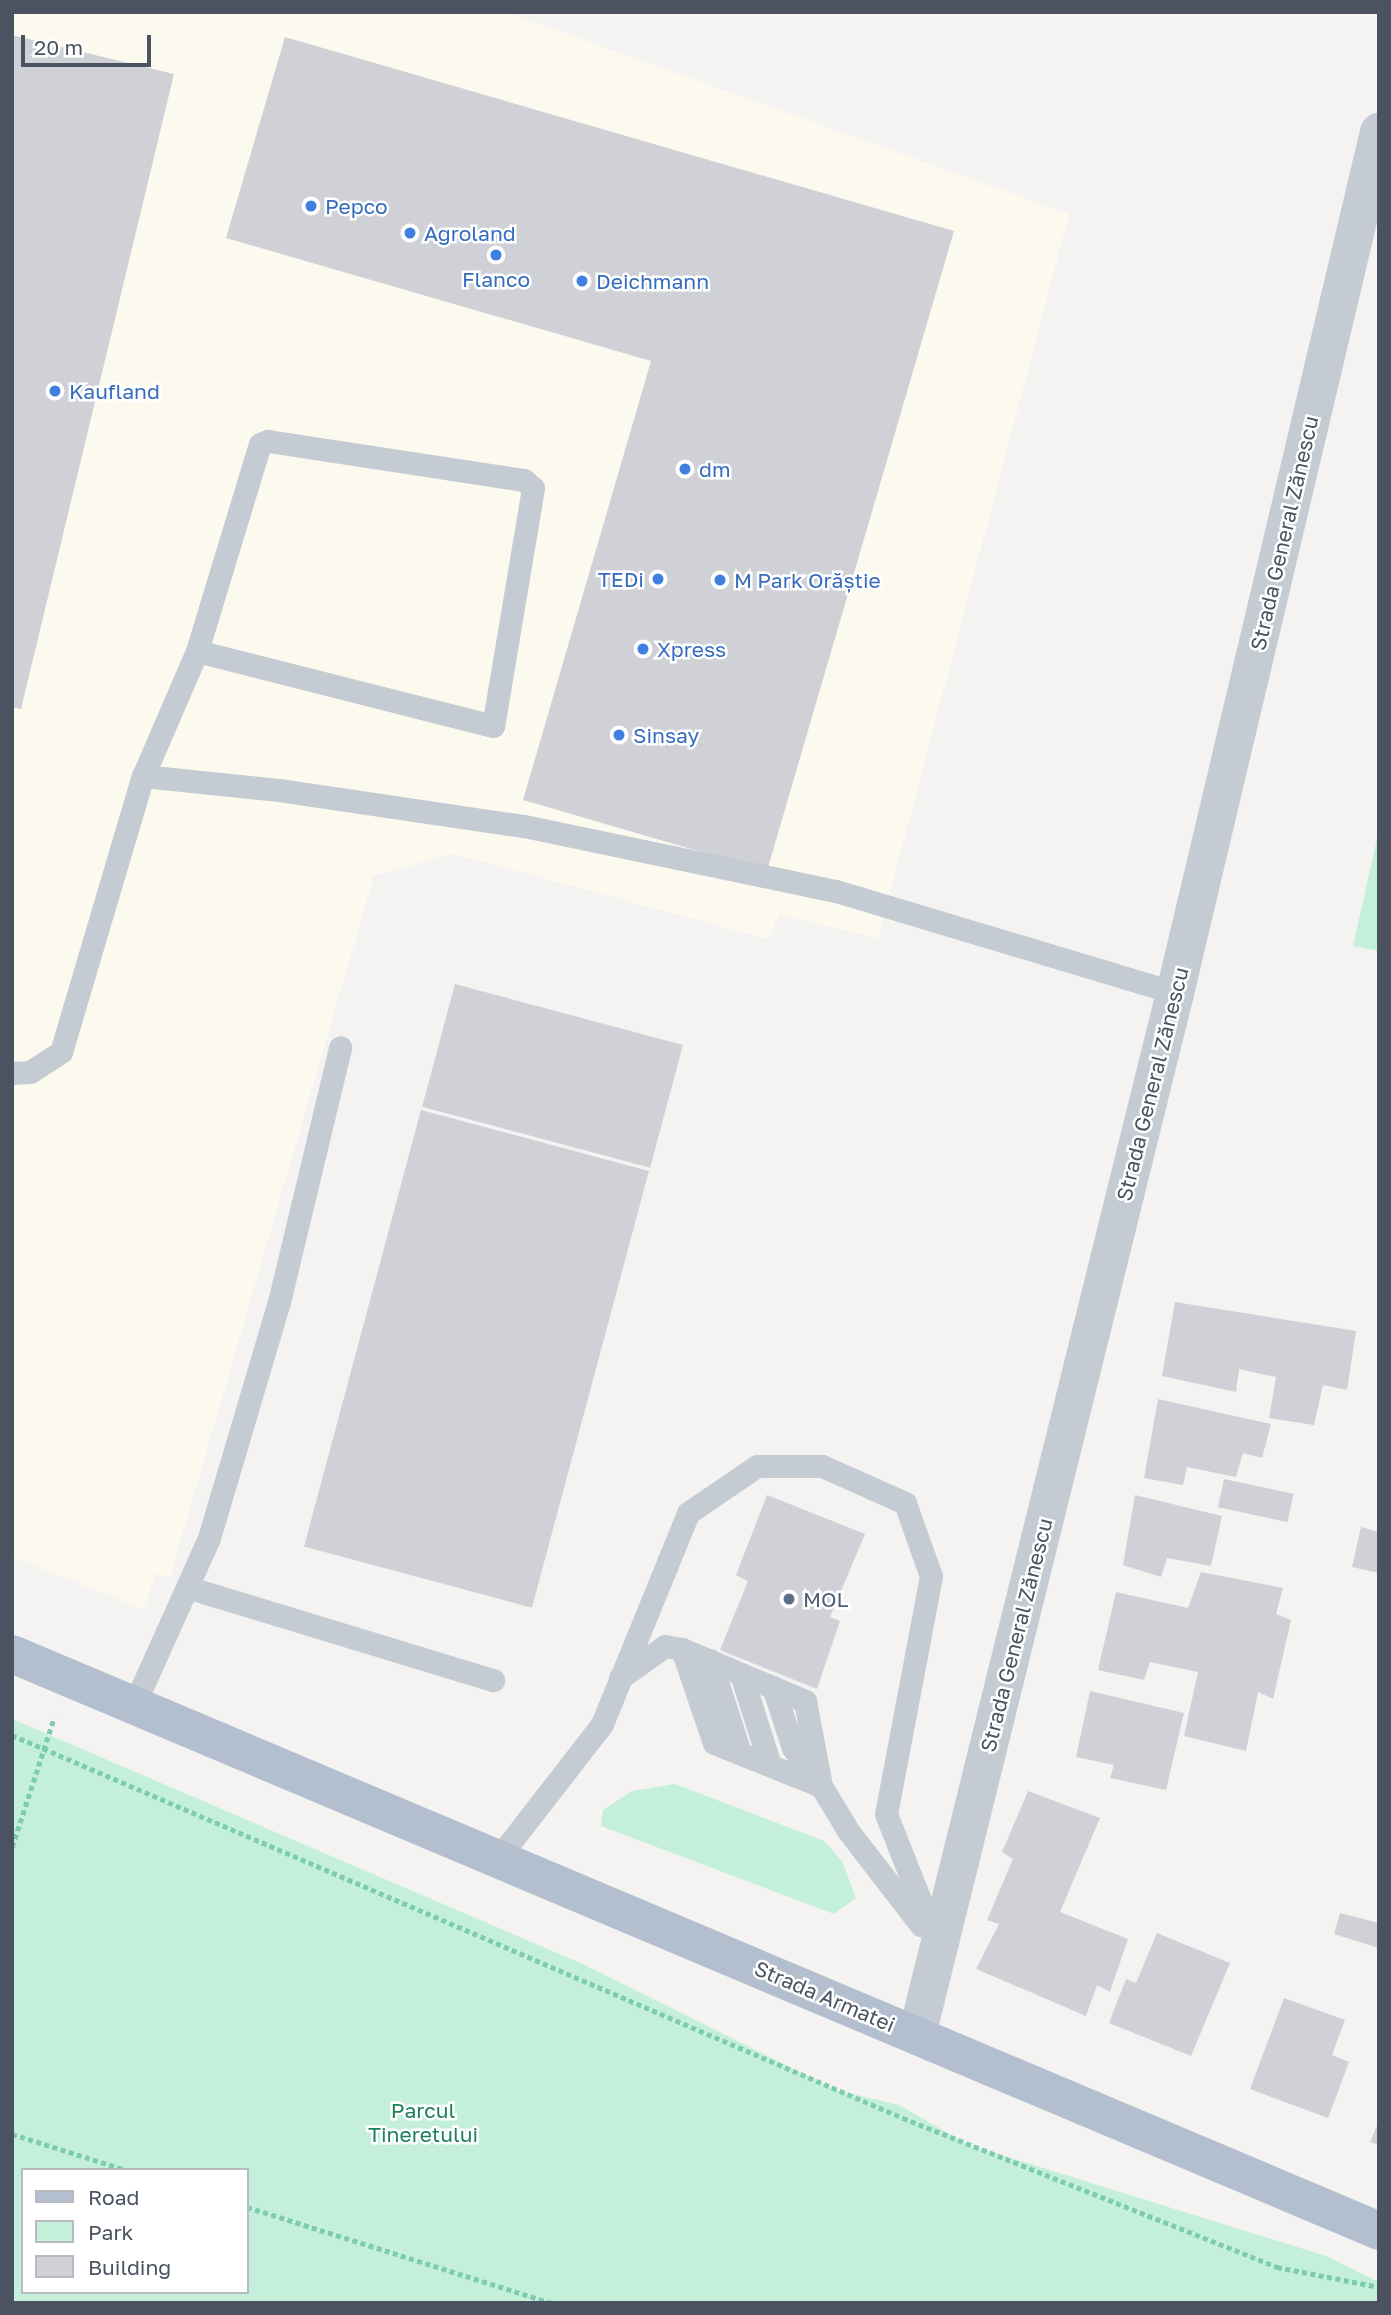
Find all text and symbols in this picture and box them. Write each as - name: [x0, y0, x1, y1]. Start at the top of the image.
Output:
- scale bar: [24, 21, 154, 65]
- text: 20 m: [34, 34, 83, 60]
- place label: Pepco: [325, 193, 388, 219]
- marker: Pepco: [303, 198, 319, 214]
- place label: Agroland: [424, 220, 516, 246]
- marker: Agroland: [402, 225, 418, 241]
- marker: Flanco: [488, 247, 504, 263]
- place label: Flanco: [462, 266, 530, 292]
- place label: Deichmann: [596, 268, 709, 294]
- marker: Deichmann: [574, 273, 590, 289]
- place label: Kaufland: [69, 378, 160, 404]
- marker: Kaufland: [47, 383, 63, 399]
- street label: Strada General Zănescu: [1245, 413, 1323, 653]
- place label: dm: [699, 456, 730, 482]
- marker: dm: [677, 461, 693, 477]
- place label: TEDi: [598, 566, 644, 592]
- place label: M Park Orăștie: [734, 567, 881, 593]
- marker: TEDi: [650, 571, 666, 587]
- marker: M Park Orăștie: [712, 572, 728, 588]
- place label: Xpress: [657, 636, 726, 662]
- marker: Xpress: [635, 641, 651, 657]
- place label: Sinsay: [633, 722, 699, 748]
- marker: Sinsay: [611, 727, 627, 743]
- street label: Strada General Zănescu: [1111, 965, 1193, 1203]
- street label: Strada General Zănescu: [975, 1516, 1057, 1754]
- place label: MOL: [803, 1586, 849, 1612]
- marker: MOL: [781, 1591, 797, 1607]
- street label: Strada Armatei: [751, 1955, 899, 2037]
- park label: Parcul Tineretului: [368, 2097, 478, 2147]
- legend: [21, 2168, 248, 2294]
- text: Road: [88, 2184, 139, 2210]
- text: Park: [88, 2219, 133, 2245]
- text: Building: [88, 2254, 171, 2280]

